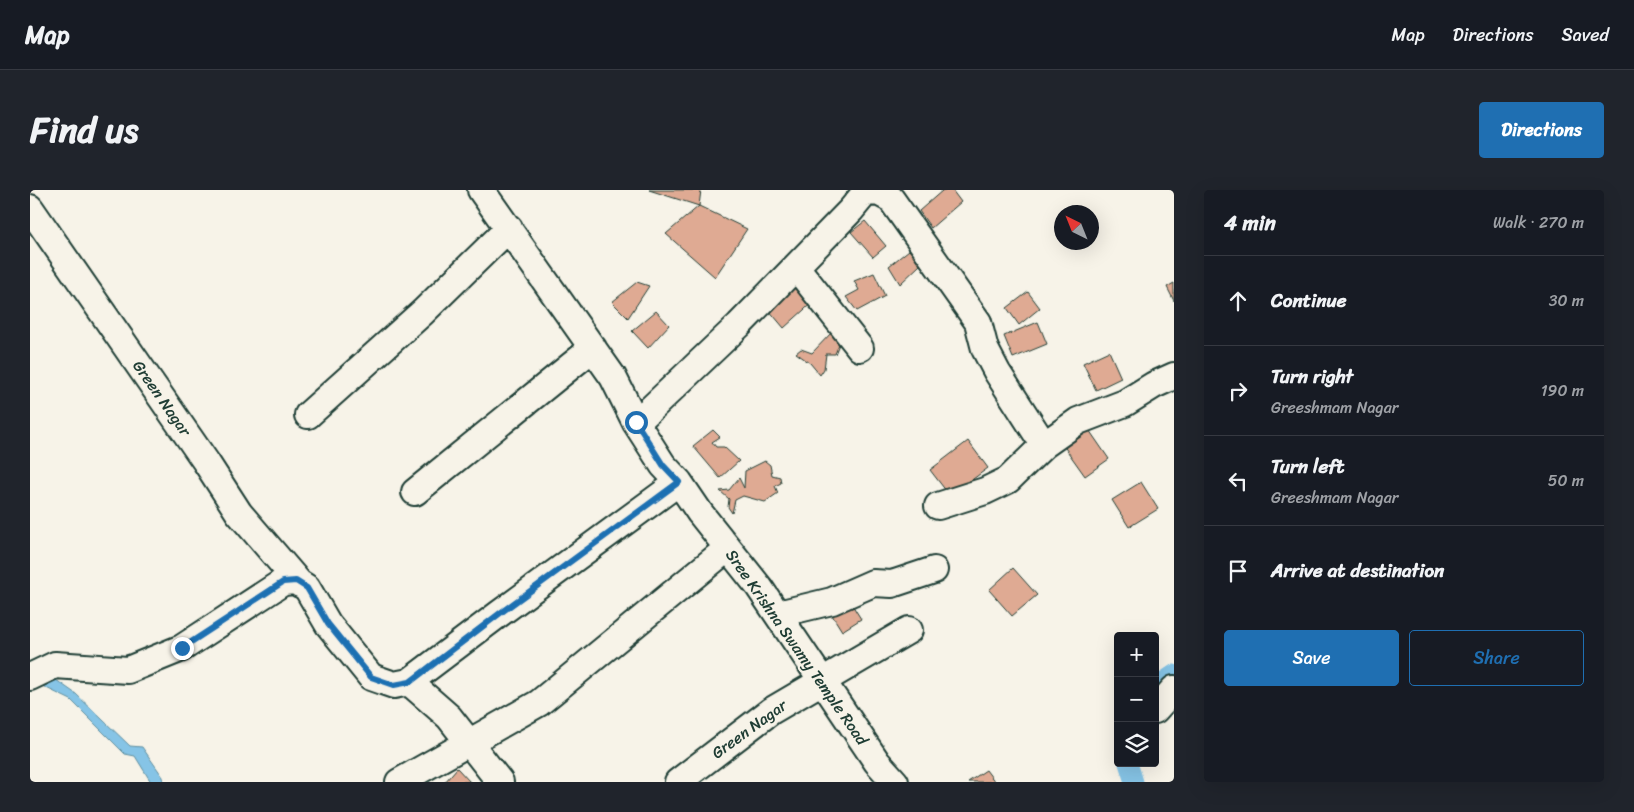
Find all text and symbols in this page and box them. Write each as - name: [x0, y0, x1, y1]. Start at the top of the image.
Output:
- text: Map: [25, 14, 69, 56]
- text: Map: [1392, 19, 1425, 51]
- text: Directions: [1453, 19, 1534, 51]
- text: Saved: [1562, 19, 1609, 51]
- text: Find us: [30, 99, 138, 161]
- button: Directions: [1479, 102, 1604, 158]
- text: 4 min: [1224, 204, 1276, 242]
- north arrow: [1054, 205, 1099, 250]
- text: Walk · 270 m: [1493, 208, 1584, 237]
- text: Continue: [1271, 284, 1347, 317]
- text: 30 m: [1549, 286, 1584, 315]
- icon: ahead: [1224, 287, 1252, 315]
- street label: Green Nagar: [125, 354, 200, 443]
- text: Turn right: [1271, 360, 1353, 393]
- text: 190 m: [1541, 376, 1584, 405]
- icon: right: [1224, 377, 1252, 405]
- text: Greeshmam Nagar: [1271, 393, 1398, 422]
- route start: [625, 411, 648, 434]
- text: Turn left: [1271, 450, 1344, 483]
- text: 50 m: [1548, 466, 1584, 495]
- icon: left: [1224, 467, 1252, 495]
- text: Greeshmam Nagar: [1271, 483, 1398, 512]
- street label: Sree Krishna Swamy Temple Road: [718, 543, 877, 753]
- text: Arrive at destination: [1271, 554, 1444, 587]
- icon: arrive: [1224, 557, 1252, 585]
- button: Save: [1224, 630, 1399, 686]
- button: Share: [1409, 630, 1584, 686]
- map controls: [1114, 632, 1159, 767]
- button: +: [1114, 632, 1159, 677]
- route end: [171, 637, 194, 660]
- button: −: [1114, 677, 1159, 722]
- street label: Green Nagar: [705, 691, 794, 767]
- button: layers: [1114, 722, 1159, 767]

